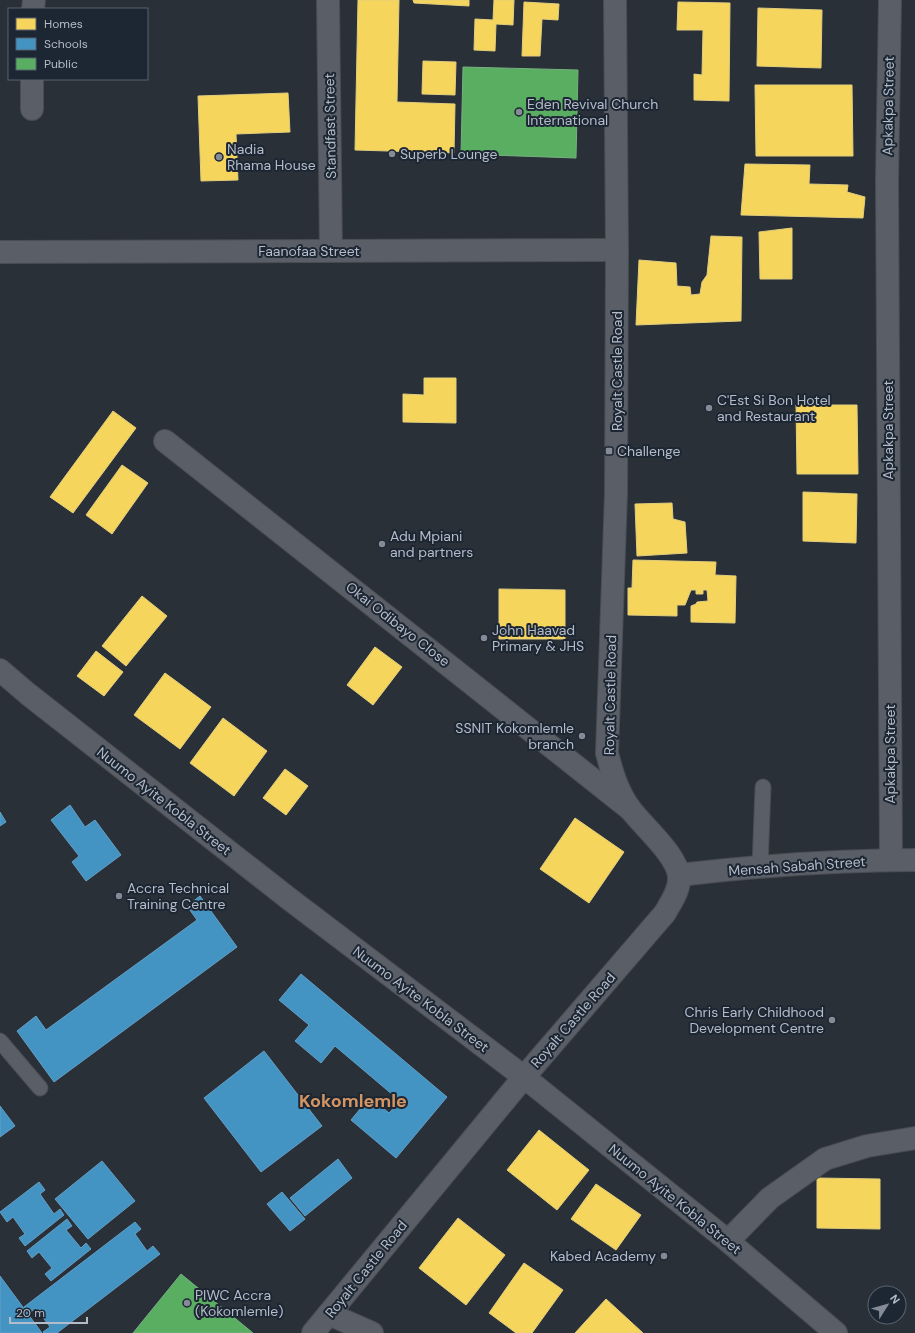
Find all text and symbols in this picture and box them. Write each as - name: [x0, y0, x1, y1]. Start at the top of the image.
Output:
- legend: [8, 8, 148, 80]
- text: Homes: [44, 16, 83, 32]
- text: Schools: [44, 36, 88, 52]
- text: Public: [44, 56, 78, 72]
- street label: Apkakpa Street: [878, 56, 898, 156]
- street label: Standfast Street: [320, 73, 340, 179]
- place label: Eden Revival Church International: [527, 95, 658, 129]
- marker: Eden Revival Church International: [514, 107, 524, 117]
- place label: Nadia Rhama House: [227, 140, 316, 174]
- place label: Superb Lounge: [400, 145, 498, 163]
- marker: Superb Lounge: [387, 149, 397, 159]
- marker: Nadia Rhama House: [214, 152, 224, 162]
- street label: Faanofaa Street: [258, 242, 360, 260]
- street label: Royalt Castle Road: [608, 311, 626, 431]
- street label: Apkakpa Street: [879, 380, 897, 480]
- place label: C'Est Si Bon Hotel and Restaurant: [717, 391, 831, 425]
- marker: C'Est Si Bon Hotel and Restaurant: [704, 403, 714, 413]
- place label: Challenge: [617, 442, 680, 460]
- marker: Challenge: [604, 446, 614, 456]
- place label: Adu Mpiani and partners: [390, 527, 473, 561]
- marker: Adu Mpiani and partners: [377, 539, 387, 549]
- street label: Okai Odibayo Close: [342, 578, 454, 670]
- place label: John Haavad Primary & JHS: [492, 621, 584, 655]
- marker: John Haavad Primary & JHS: [479, 633, 489, 643]
- street label: Royalt Castle Road: [600, 635, 620, 755]
- street label: Apkakpa Street: [881, 704, 899, 804]
- place label: SSNIT Kokomlemle branch: [455, 719, 574, 753]
- marker: SSNIT Kokomlemle branch: [577, 731, 587, 741]
- street label: Nuumo Ayite Kobla Street: [93, 743, 235, 859]
- street label: Mensah Sabah Street: [728, 852, 866, 880]
- place label: Accra Technical Training Centre: [127, 879, 229, 913]
- marker: Accra Technical Training Centre: [114, 891, 124, 901]
- street label: Nuumo Ayite Kobla Street: [349, 942, 493, 1056]
- street label: Royalt Castle Road: [527, 969, 619, 1071]
- place label: Chris Early Childhood Development Centre: [685, 1003, 824, 1037]
- marker: Chris Early Childhood Development Centre: [827, 1015, 837, 1025]
- district label: Kokomlemle: [299, 1089, 407, 1113]
- street label: Nuumo Ayite Kobla Street: [605, 1140, 745, 1258]
- street label: Royalt Castle Road: [321, 1217, 411, 1321]
- place label: Kabed Academy: [550, 1247, 656, 1265]
- marker: Kabed Academy: [659, 1251, 669, 1261]
- north arrow: [867, 1285, 907, 1325]
- place label: PIWC Accra (Kokomlemle): [195, 1286, 283, 1320]
- text: N: [887, 1292, 903, 1306]
- marker: PIWC Accra (Kokomlemle): [182, 1298, 192, 1308]
- scale bar: [10, 1299, 87, 1325]
- text: 20 m: [16, 1305, 45, 1321]

